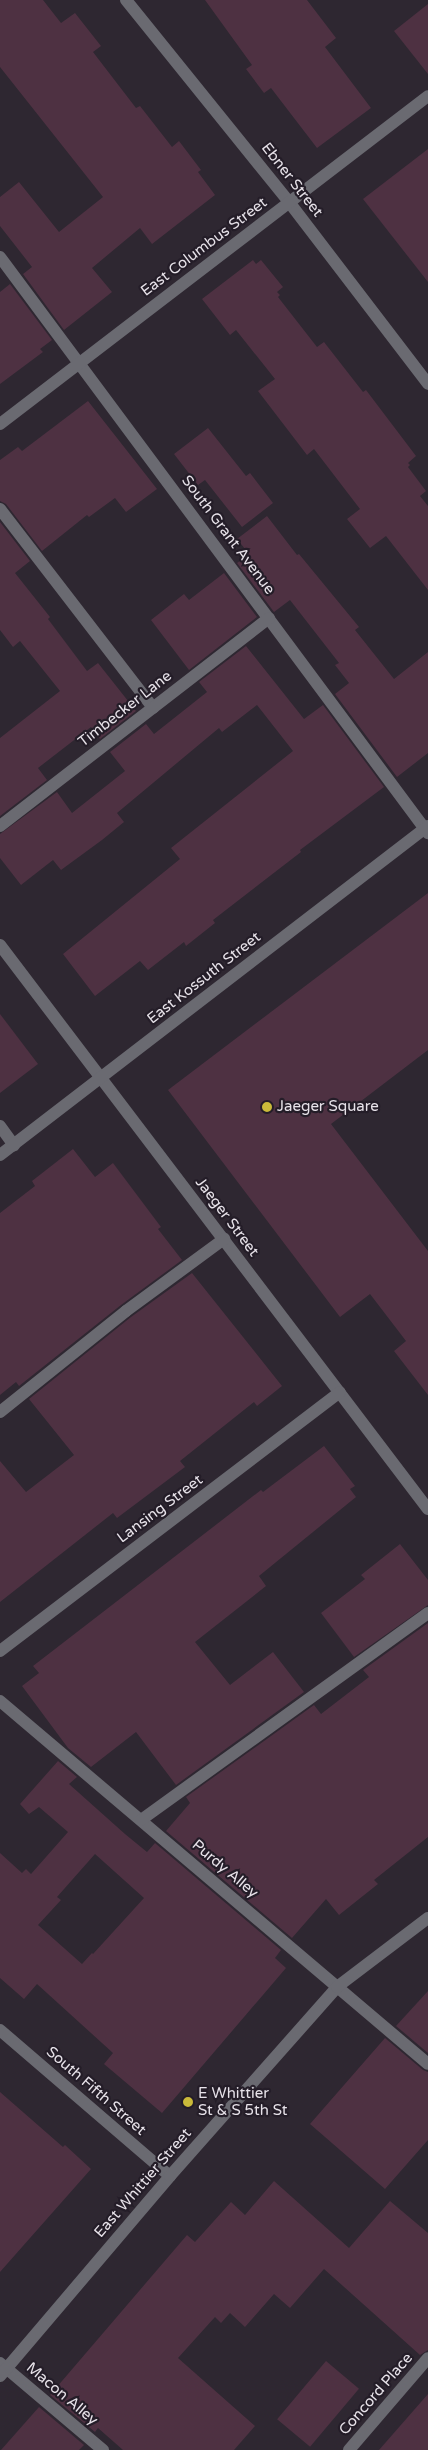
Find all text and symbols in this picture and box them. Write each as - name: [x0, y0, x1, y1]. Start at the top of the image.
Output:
- street label: Ebner Street: [257, 139, 327, 221]
- street label: East Columbus Street: [137, 194, 271, 300]
- street label: South Grant Avenue: [177, 472, 279, 598]
- street label: Timbecker Lane: [75, 667, 175, 751]
- street label: East Kossuth Street: [144, 928, 264, 1028]
- place label: Jaeger Square: [277, 1098, 379, 1116]
- marker: Jaeger Square: [261, 1101, 273, 1113]
- street label: Jaeger Street: [191, 1174, 263, 1260]
- street label: Lansing Street: [114, 1471, 206, 1547]
- street label: Purdy Alley: [188, 1836, 262, 1902]
- street label: South Fifth Street: [42, 2043, 150, 2139]
- place label: E Whittier St & S 5th St: [198, 2084, 287, 2119]
- marker: E Whittier St & S 5th St: [182, 2096, 194, 2108]
- street label: East Whittier Street: [91, 2125, 195, 2241]
- street label: Concord Place: [335, 2349, 417, 2439]
- street label: Macon Alley: [22, 2359, 102, 2429]

